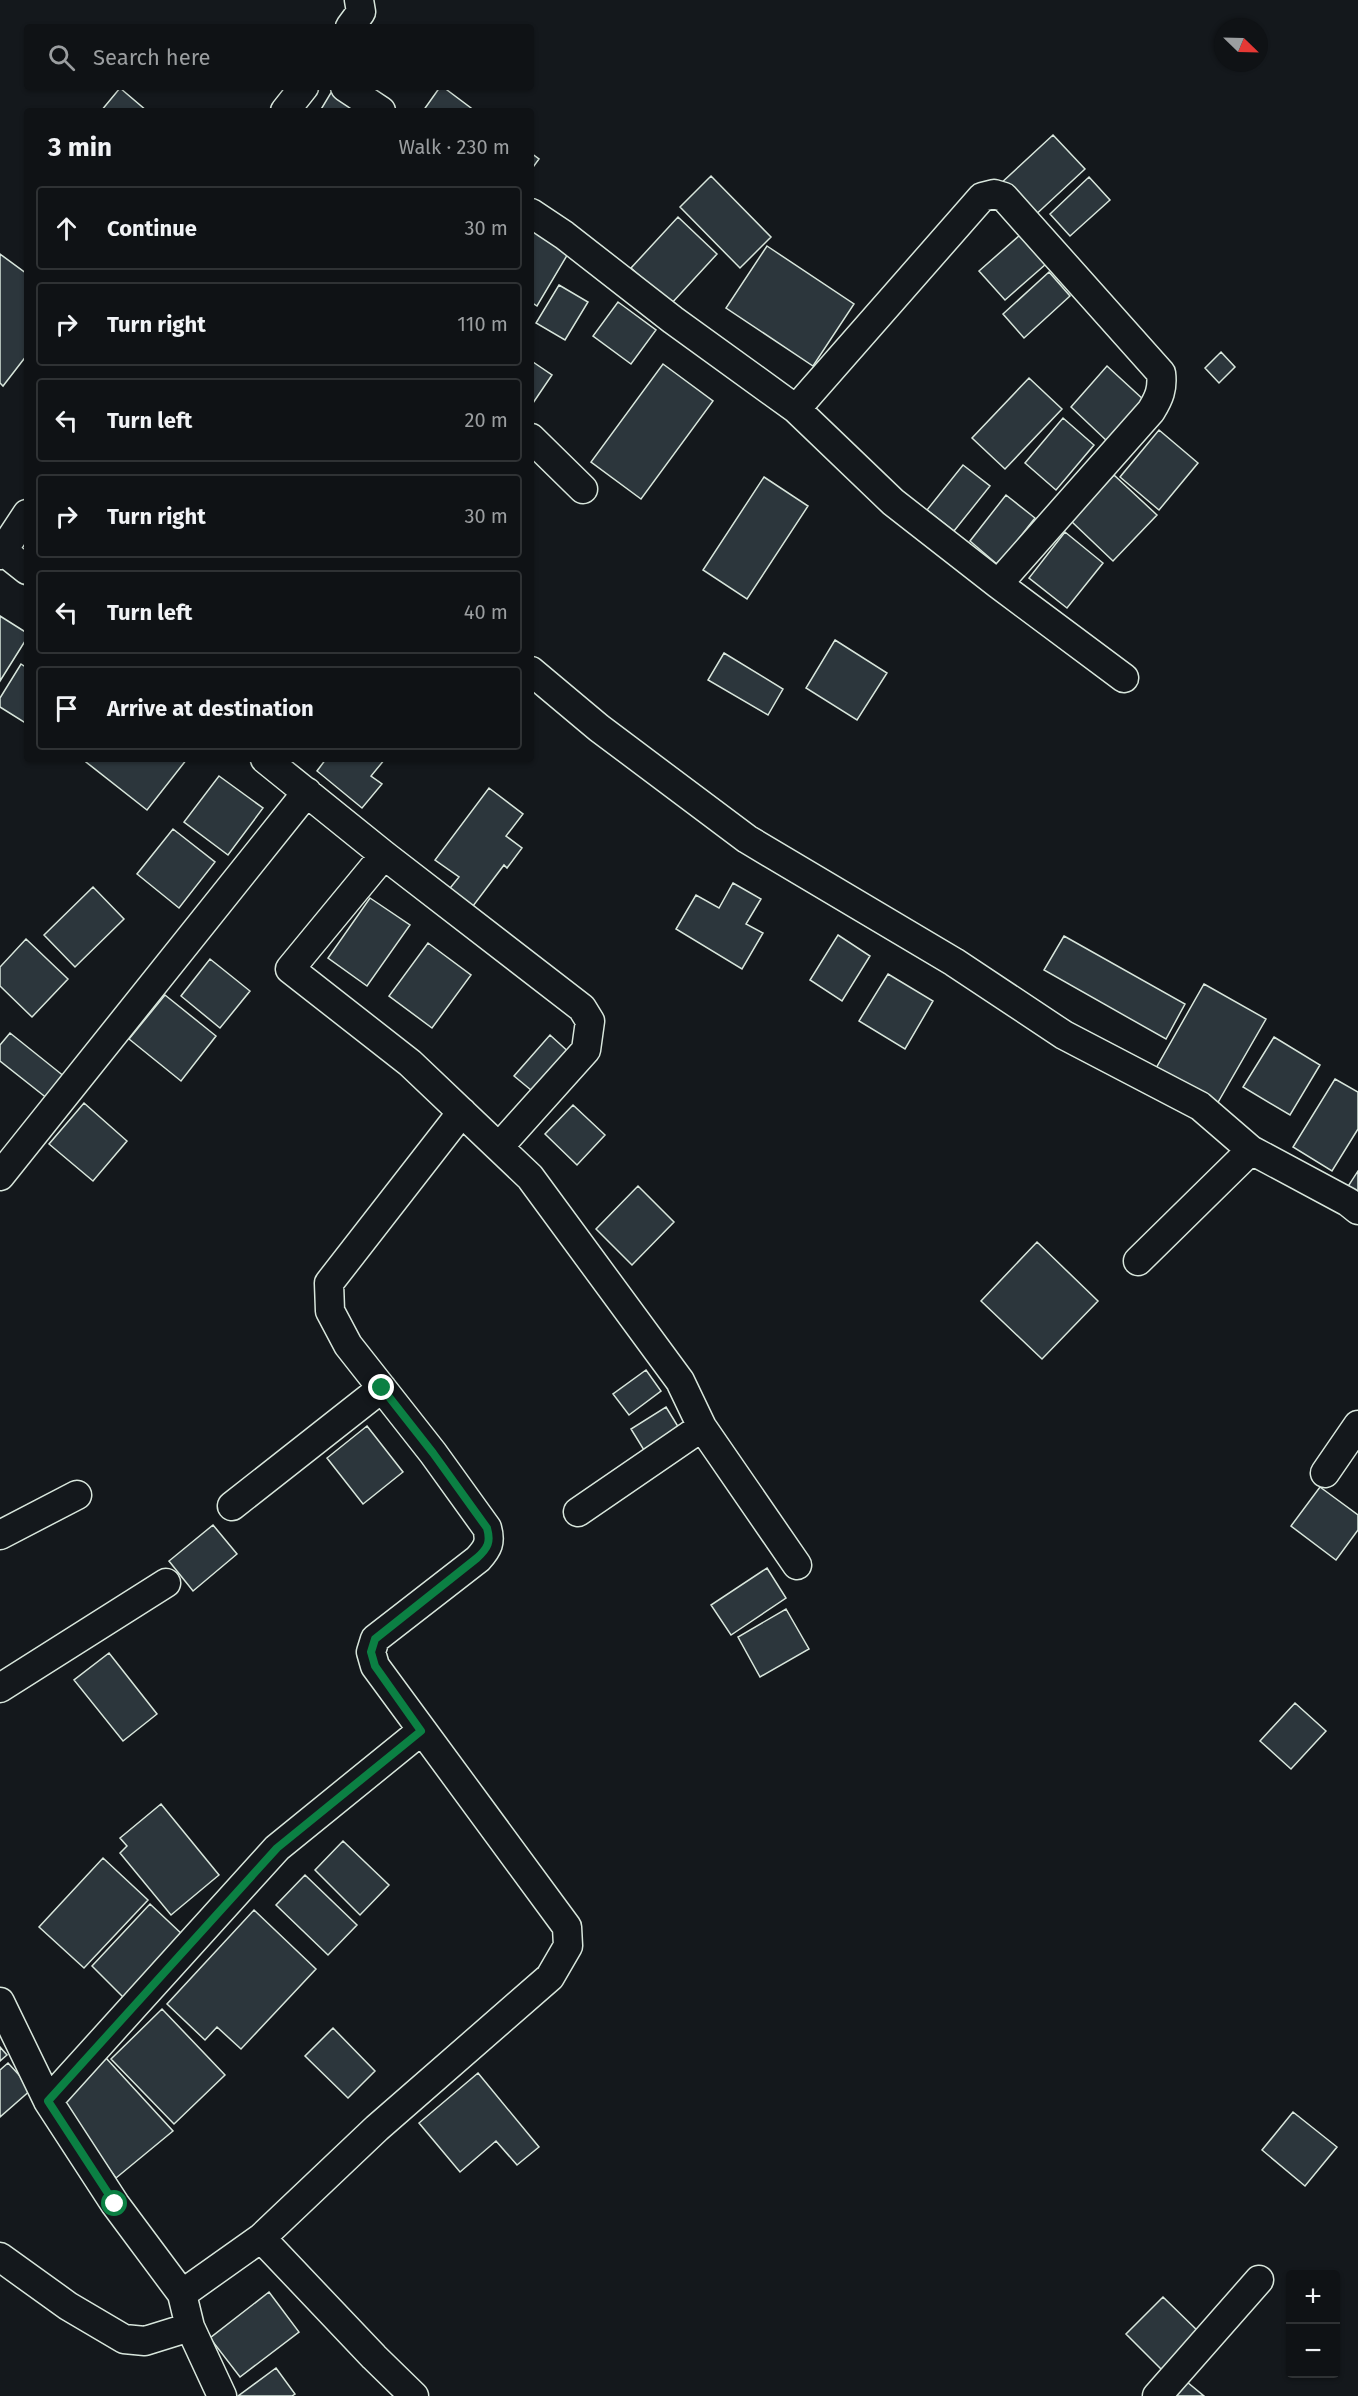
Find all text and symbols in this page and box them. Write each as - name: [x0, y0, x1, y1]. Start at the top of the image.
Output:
- north arrow: [1214, 18, 1268, 72]
- search box: [24, 24, 534, 90]
- icon: search: [45, 41, 78, 74]
- text: Search here: [93, 44, 211, 71]
- text: 3 min: [48, 132, 112, 163]
- text: Walk · 230 m: [399, 135, 510, 159]
- icon: ahead: [50, 212, 83, 245]
- text: Continue: [107, 215, 197, 242]
- text: 30 m: [464, 216, 508, 240]
- icon: right: [50, 308, 83, 341]
- text: Turn right: [107, 311, 206, 338]
- text: 110 m: [457, 312, 508, 336]
- icon: left: [50, 404, 83, 437]
- text: Turn left: [107, 407, 192, 434]
- text: 20 m: [465, 408, 508, 432]
- icon: right: [50, 500, 83, 533]
- text: Turn right: [107, 503, 206, 530]
- text: 30 m: [464, 504, 508, 528]
- icon: left: [50, 596, 83, 629]
- text: Turn left: [107, 599, 192, 626]
- text: 40 m: [464, 600, 508, 624]
- icon: arrive: [50, 692, 83, 725]
- text: Arrive at destination: [107, 695, 314, 722]
- route end: [368, 1374, 394, 1400]
- route start: [101, 2190, 127, 2216]
- map controls: [1286, 2270, 1340, 2378]
- button: +: [1286, 2270, 1340, 2324]
- button: −: [1286, 2324, 1340, 2378]

